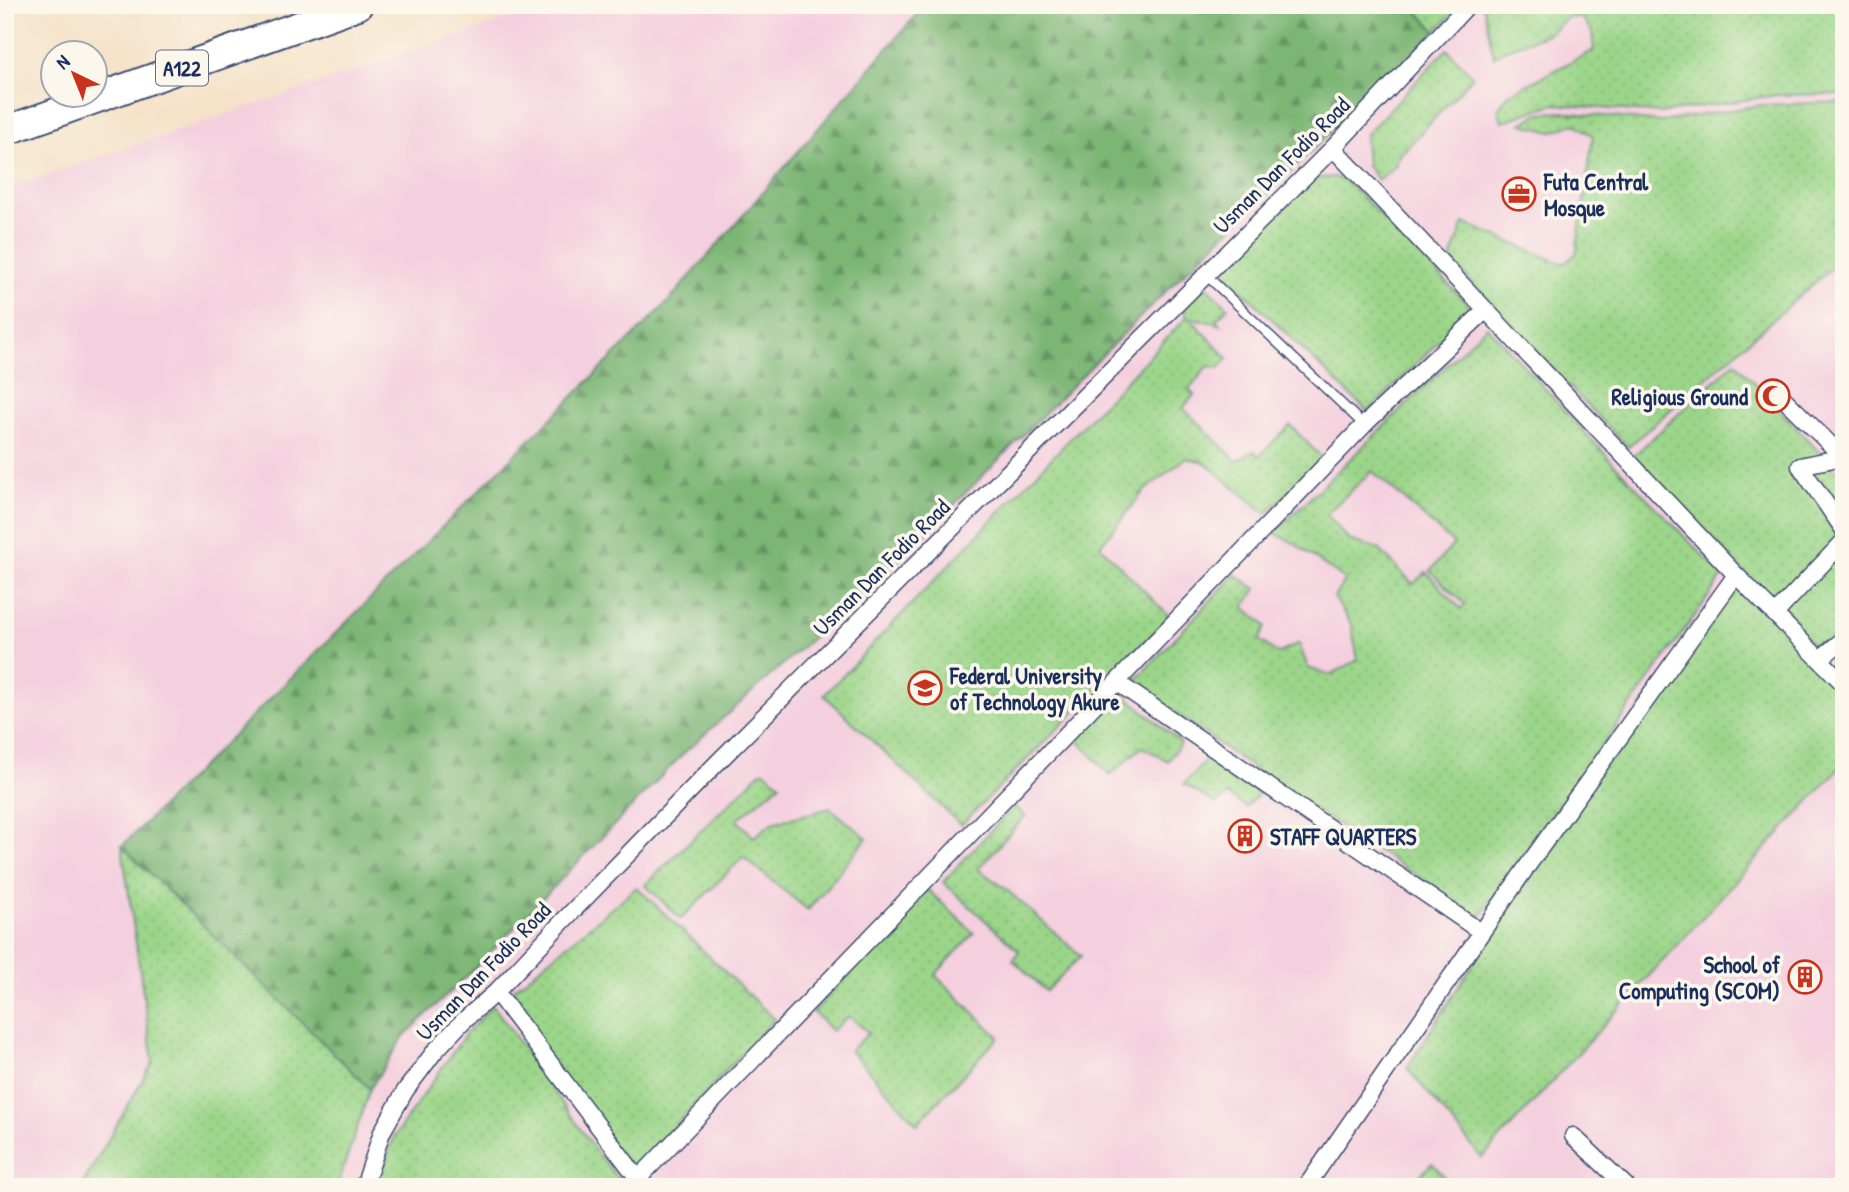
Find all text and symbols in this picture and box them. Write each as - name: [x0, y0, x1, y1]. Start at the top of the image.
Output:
- north arrow: [38, 38, 108, 108]
- text: N: [50, 49, 75, 75]
- road number: A122: [156, 50, 208, 86]
- street label: Usman Dan Fodio Road: [1206, 90, 1356, 240]
- place label: Futa Central Mosque: [1543, 166, 1649, 224]
- office icon: Futa Central Mosque: [1500, 175, 1538, 213]
- mosque icon: Religious Ground: [1754, 377, 1792, 415]
- place label: Religious Ground: [1611, 381, 1748, 413]
- street label: Usman Dan Fodio Road: [806, 492, 956, 642]
- place label: Federal University of Technology Akure: [949, 660, 1120, 718]
- school or university icon: Federal University of Technology Akure: [906, 669, 944, 707]
- building icon: STAFF QUARTERS: [1226, 817, 1264, 855]
- place label: STAFF QUARTERS: [1270, 821, 1417, 852]
- street label: Usman Dan Fodio Road: [409, 895, 557, 1047]
- place label: School of Computing (SCOM): [1619, 949, 1781, 1007]
- building icon: School of Computing (SCOM): [1786, 958, 1824, 996]

